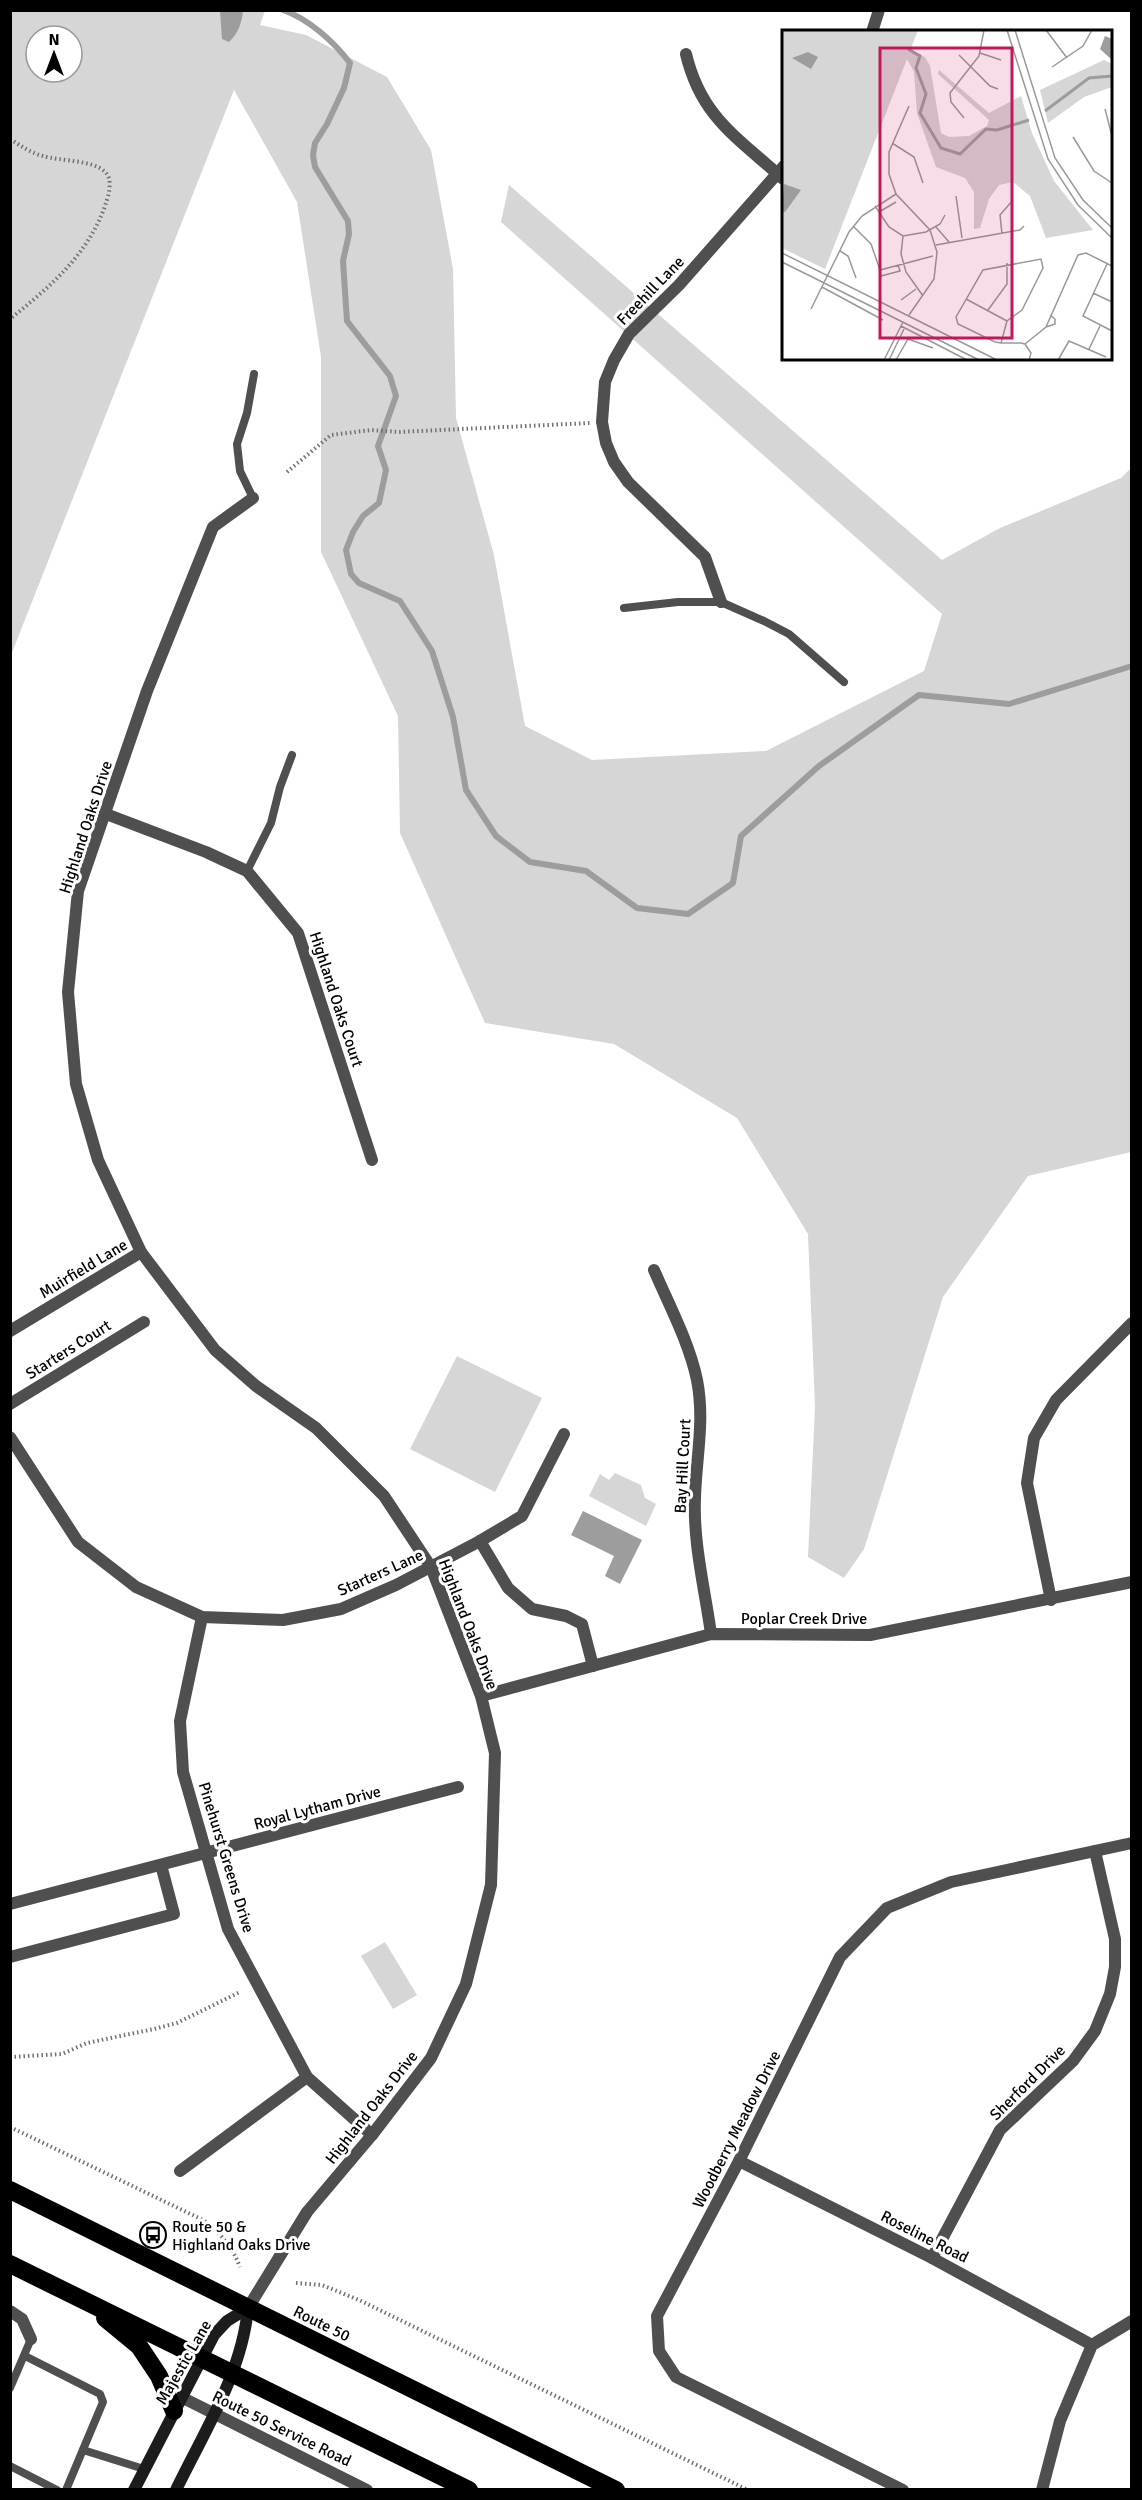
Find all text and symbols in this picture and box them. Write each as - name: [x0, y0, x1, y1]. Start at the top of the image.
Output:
- north arrow: [24, 24, 84, 84]
- text: N: [48, 30, 60, 50]
- inset map: [782, 30, 1112, 360]
- street label: Freehill Lane: [613, 252, 689, 329]
- street label: Highland Oaks Drive: [55, 758, 117, 896]
- street label: Highland Oaks Court: [305, 929, 368, 1070]
- street label: Muirfield Lane: [36, 1235, 131, 1303]
- street label: Starters Court: [22, 1315, 115, 1384]
- street label: Bay Hill Court: [671, 1418, 695, 1514]
- street label: Starters Lane: [334, 1545, 426, 1601]
- street label: Highland Oaks Drive: [434, 1556, 502, 1693]
- street label: Poplar Creek Drive: [741, 1609, 867, 1629]
- street label: Pinehurst Greens Drive: [194, 1780, 258, 1935]
- street label: Royal Lytham Drive: [251, 1781, 383, 1835]
- street label: Sherford Drive: [986, 2041, 1070, 2125]
- street label: Highland Oaks Drive: [321, 2047, 422, 2168]
- street label: Woodberry Meadow Drive: [688, 2047, 785, 2212]
- street label: Roseline Road: [877, 2206, 972, 2268]
- place label: Route 50 & Highland Oaks Drive: [172, 2217, 311, 2255]
- bus stop icon: Route 50 & Highland Oaks Drive: [138, 2220, 168, 2250]
- street label: Route 50: [290, 2302, 353, 2346]
- street label: Majestic Lane: [152, 2316, 216, 2409]
- street label: Route 50 Service Road: [209, 2387, 354, 2471]

